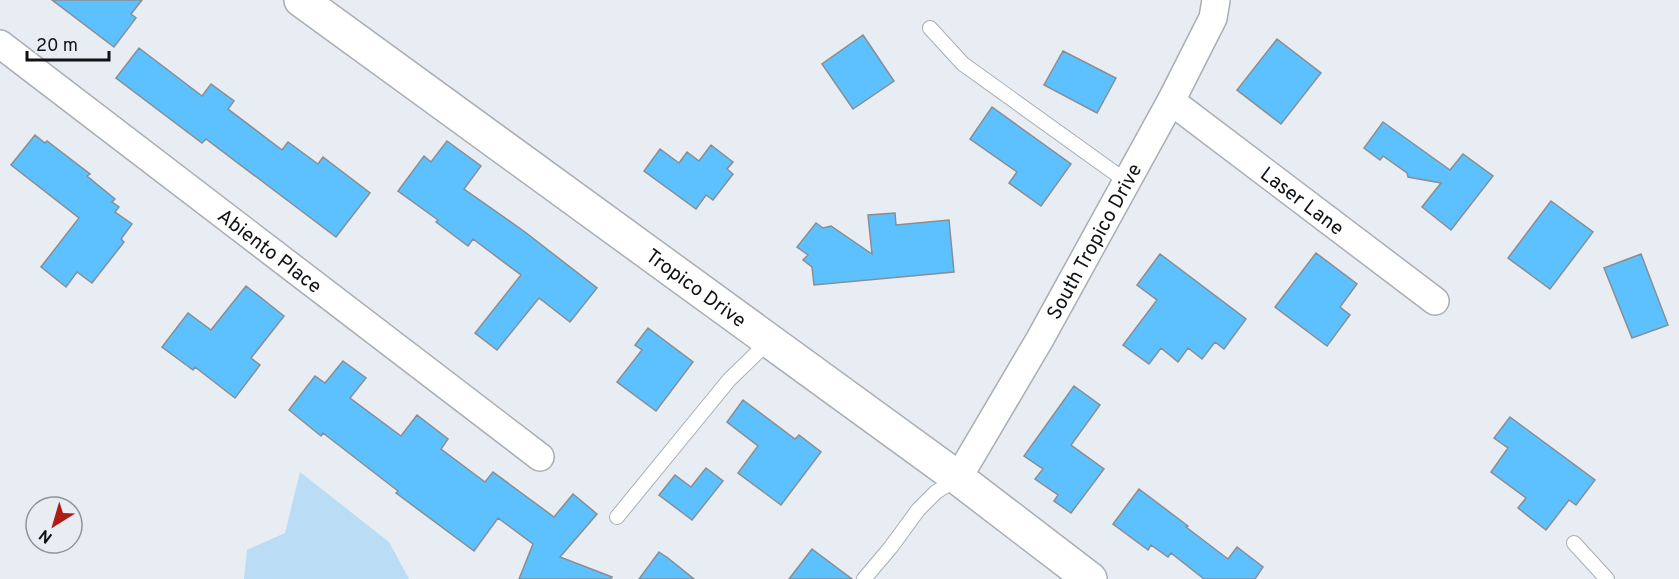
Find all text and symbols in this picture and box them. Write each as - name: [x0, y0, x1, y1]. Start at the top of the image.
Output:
- scale bar: [27, 24, 110, 62]
- text: 20 m: [36, 35, 78, 58]
- street label: South Tropico Drive: [1042, 159, 1149, 325]
- street label: Laser Lane: [1254, 162, 1348, 242]
- street label: Abiento Place: [211, 204, 326, 300]
- street label: Tropico Drive: [640, 244, 751, 335]
- north arrow: [24, 495, 84, 555]
- text: N: [36, 524, 57, 547]

